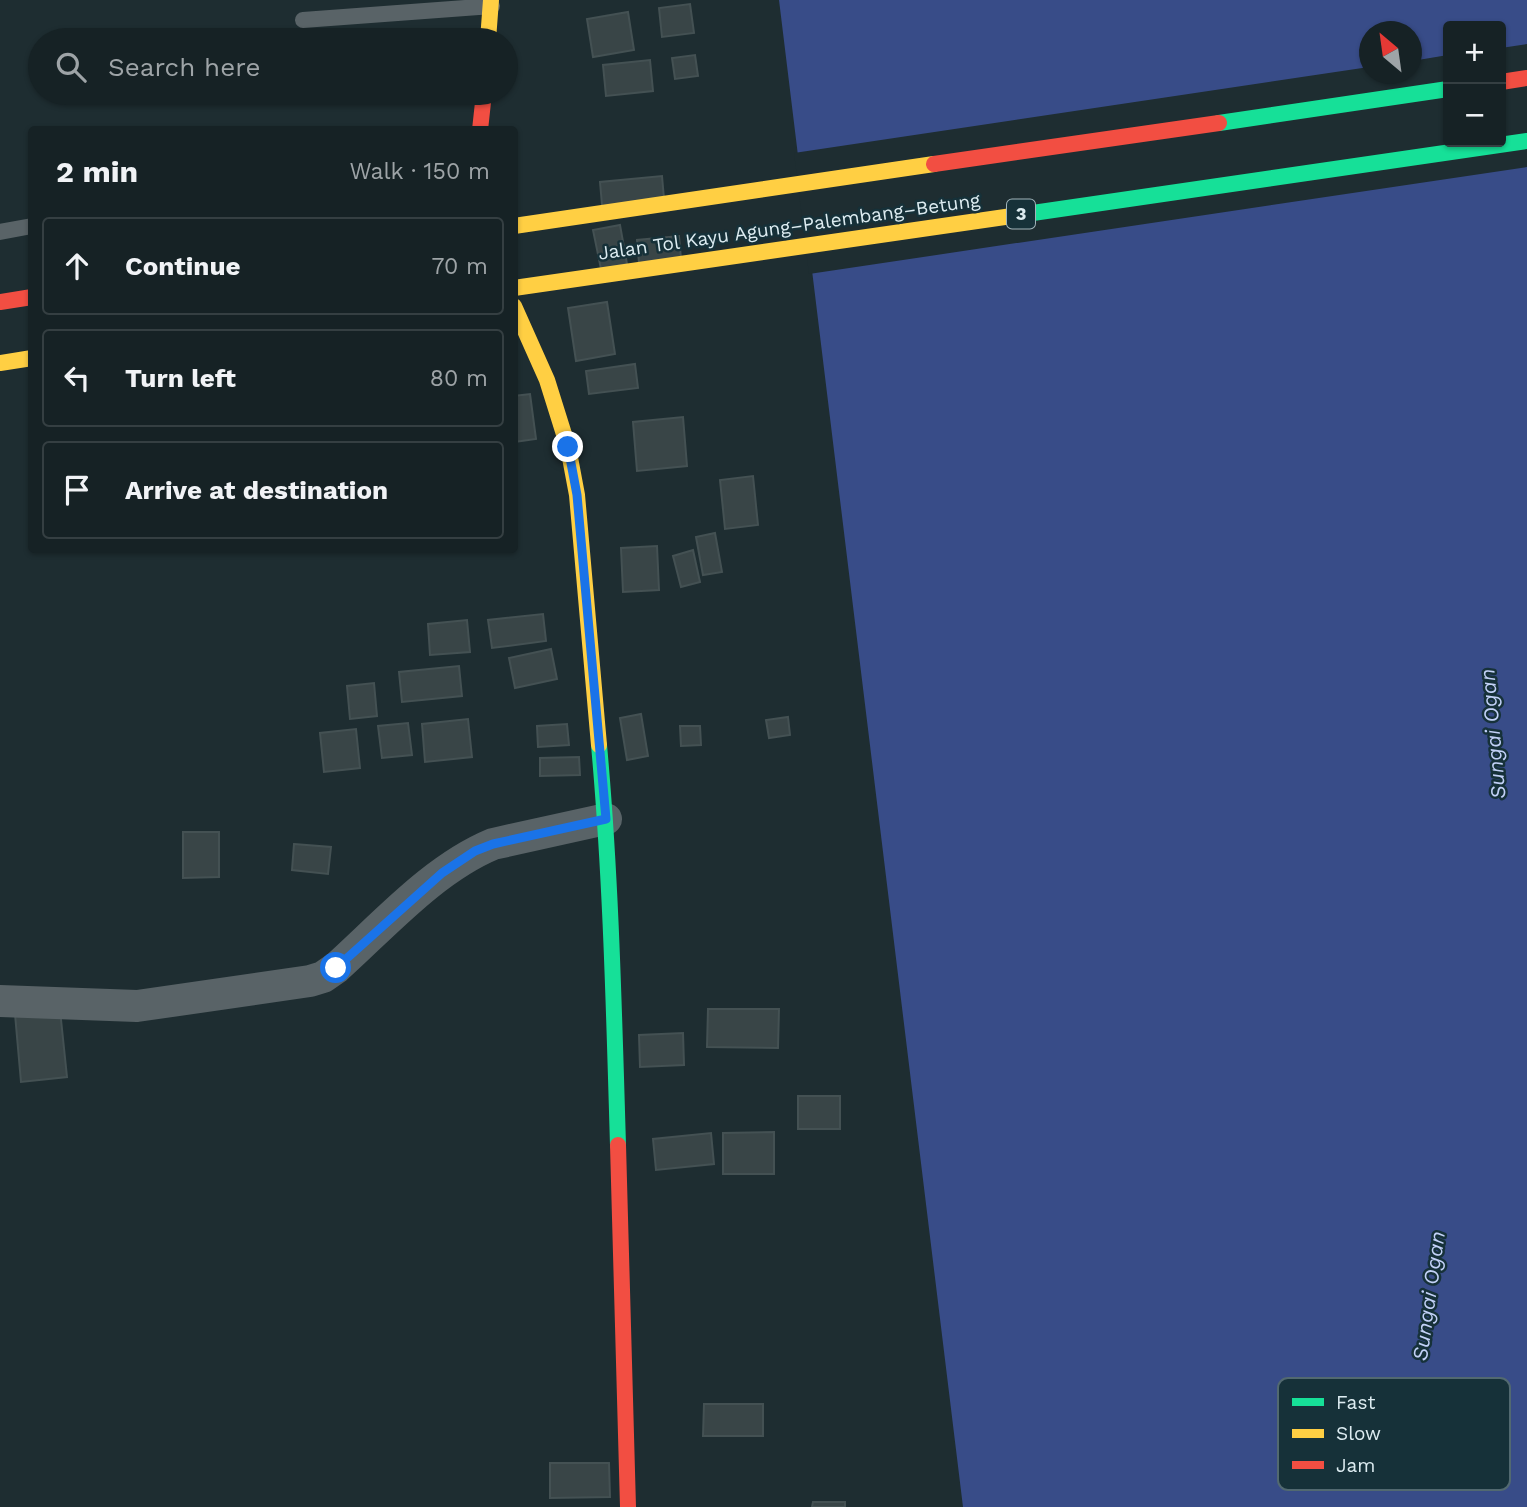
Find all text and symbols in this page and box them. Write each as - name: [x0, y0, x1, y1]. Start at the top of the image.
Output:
- north arrow: [1359, 21, 1422, 84]
- map controls: [1443, 21, 1506, 147]
- button: +: [1443, 21, 1506, 84]
- search box: [28, 28, 518, 105]
- icon: search: [52, 48, 90, 86]
- text: Search here: [108, 52, 260, 82]
- button: −: [1443, 84, 1506, 147]
- text: 2 min: [56, 154, 138, 189]
- text: Walk · 150 m: [349, 158, 490, 185]
- street label: Jalan Tol Kayu Agung–Palembang–Betung: [597, 188, 982, 265]
- road number: 3: [1007, 200, 1035, 229]
- icon: ahead: [58, 247, 96, 285]
- text: Continue: [125, 251, 241, 281]
- text: 70 m: [431, 253, 488, 280]
- icon: left: [58, 359, 96, 397]
- text: Turn left: [125, 363, 236, 393]
- text: 80 m: [430, 365, 488, 392]
- route end: [552, 431, 583, 462]
- icon: arrive: [58, 471, 96, 509]
- text: Arrive at destination: [125, 475, 388, 505]
- water label: Sungai Ogan: [1474, 668, 1511, 800]
- route start: [320, 952, 351, 983]
- water label: Sungai Ogan: [1407, 1229, 1450, 1362]
- legend: [1278, 1378, 1510, 1490]
- text: Fast: [1336, 1391, 1375, 1414]
- text: Slow: [1336, 1422, 1381, 1445]
- text: Jam: [1336, 1454, 1375, 1477]

